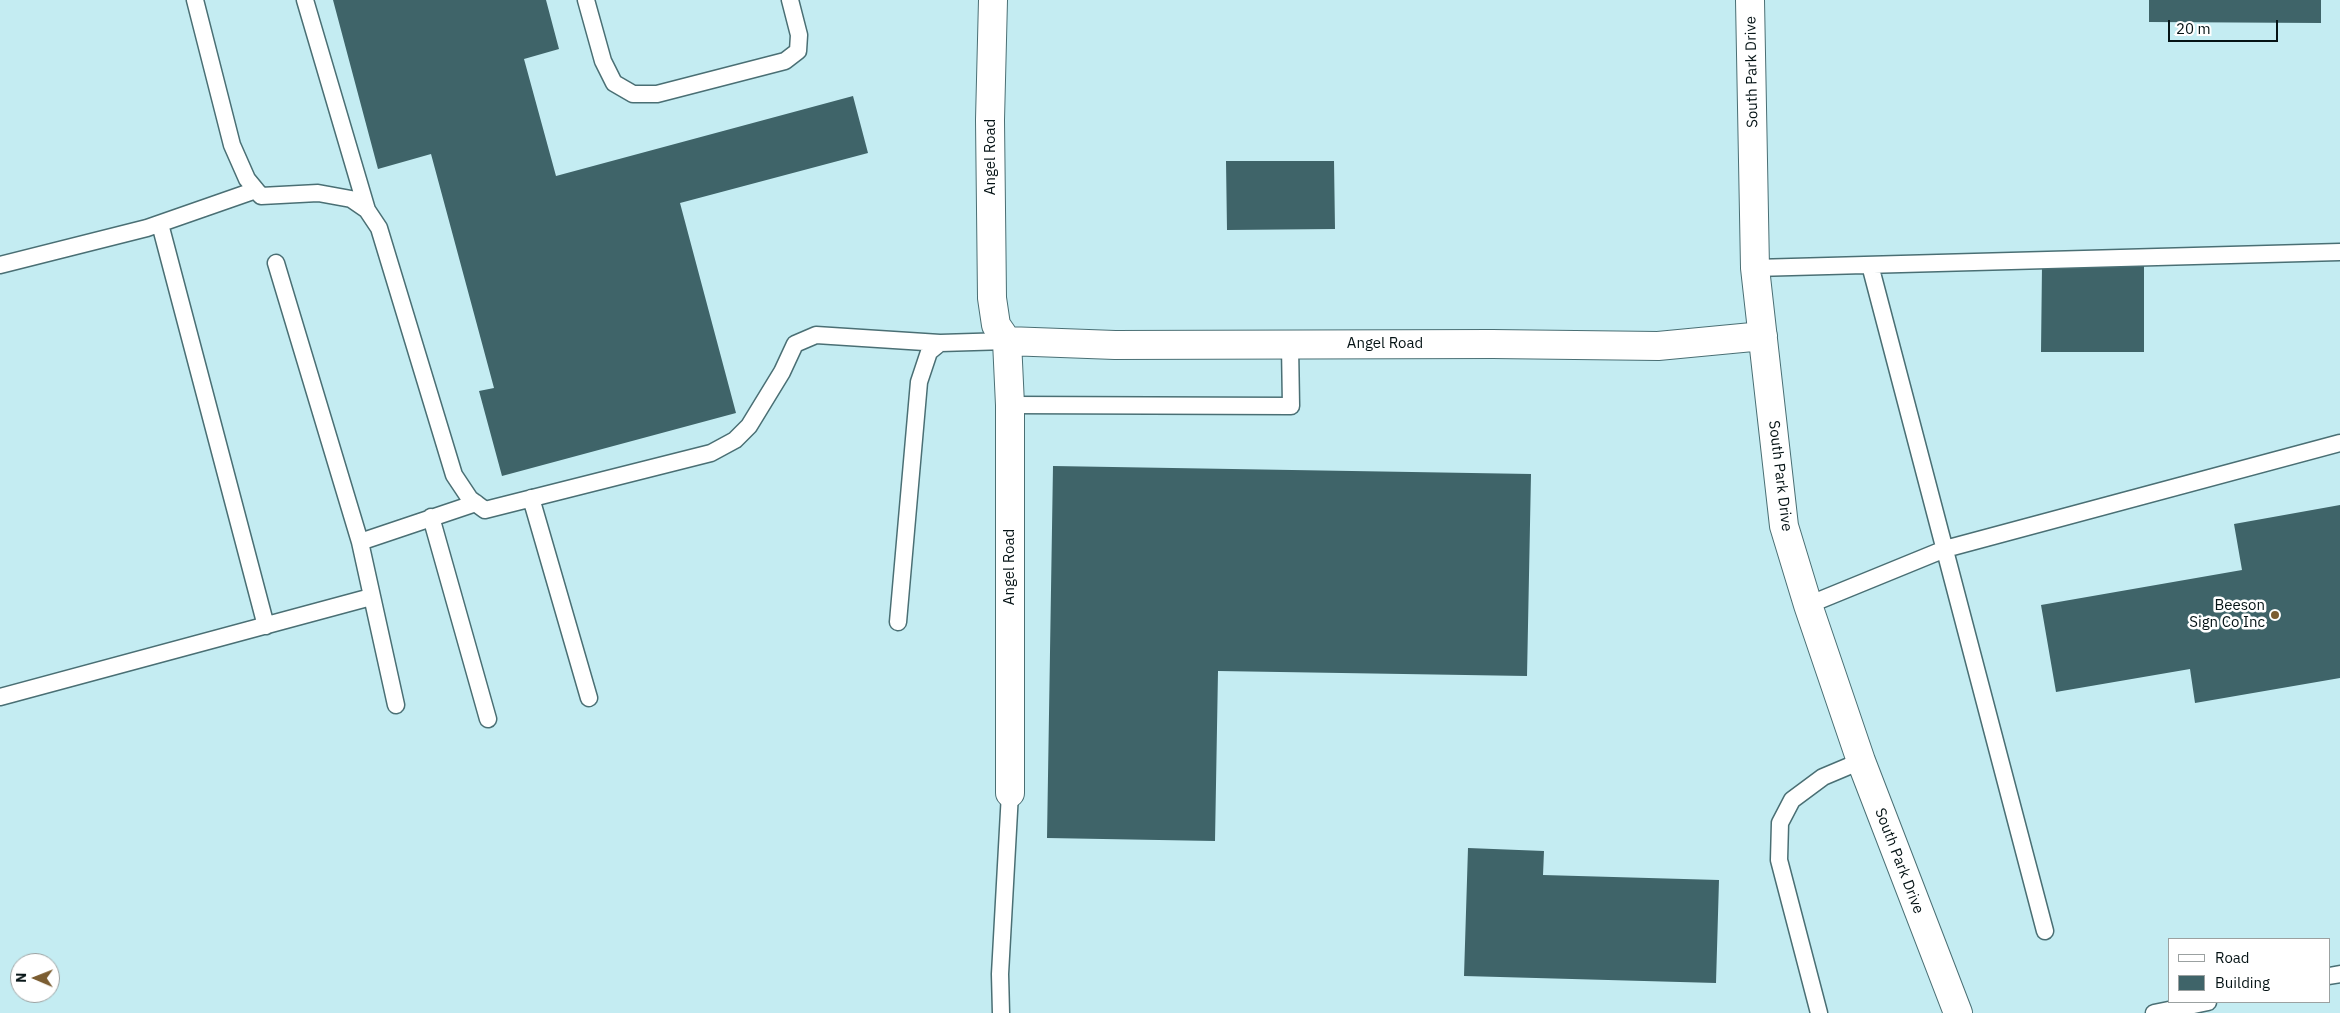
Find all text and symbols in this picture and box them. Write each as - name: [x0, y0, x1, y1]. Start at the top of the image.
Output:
- scale bar: [2170, 10, 2280, 42]
- street label: South Park Drive: [1742, 16, 1762, 128]
- text: 20 m: [2176, 19, 2211, 38]
- street label: Angel Road: [982, 119, 1000, 195]
- street label: Angel Road: [1347, 335, 1423, 353]
- street label: South Park Drive: [1764, 419, 1796, 533]
- street label: Angel Road: [1001, 529, 1019, 605]
- place label: Beeson Sign Co Inc: [2189, 597, 2265, 632]
- marker: Beeson Sign Co Inc: [2269, 609, 2281, 621]
- street label: South Park Drive: [1871, 806, 1927, 916]
- legend: [2168, 938, 2330, 1003]
- text: Road: [2215, 948, 2250, 967]
- north arrow: [10, 953, 60, 1003]
- text: N: [12, 973, 30, 983]
- text: Building: [2215, 973, 2270, 992]

